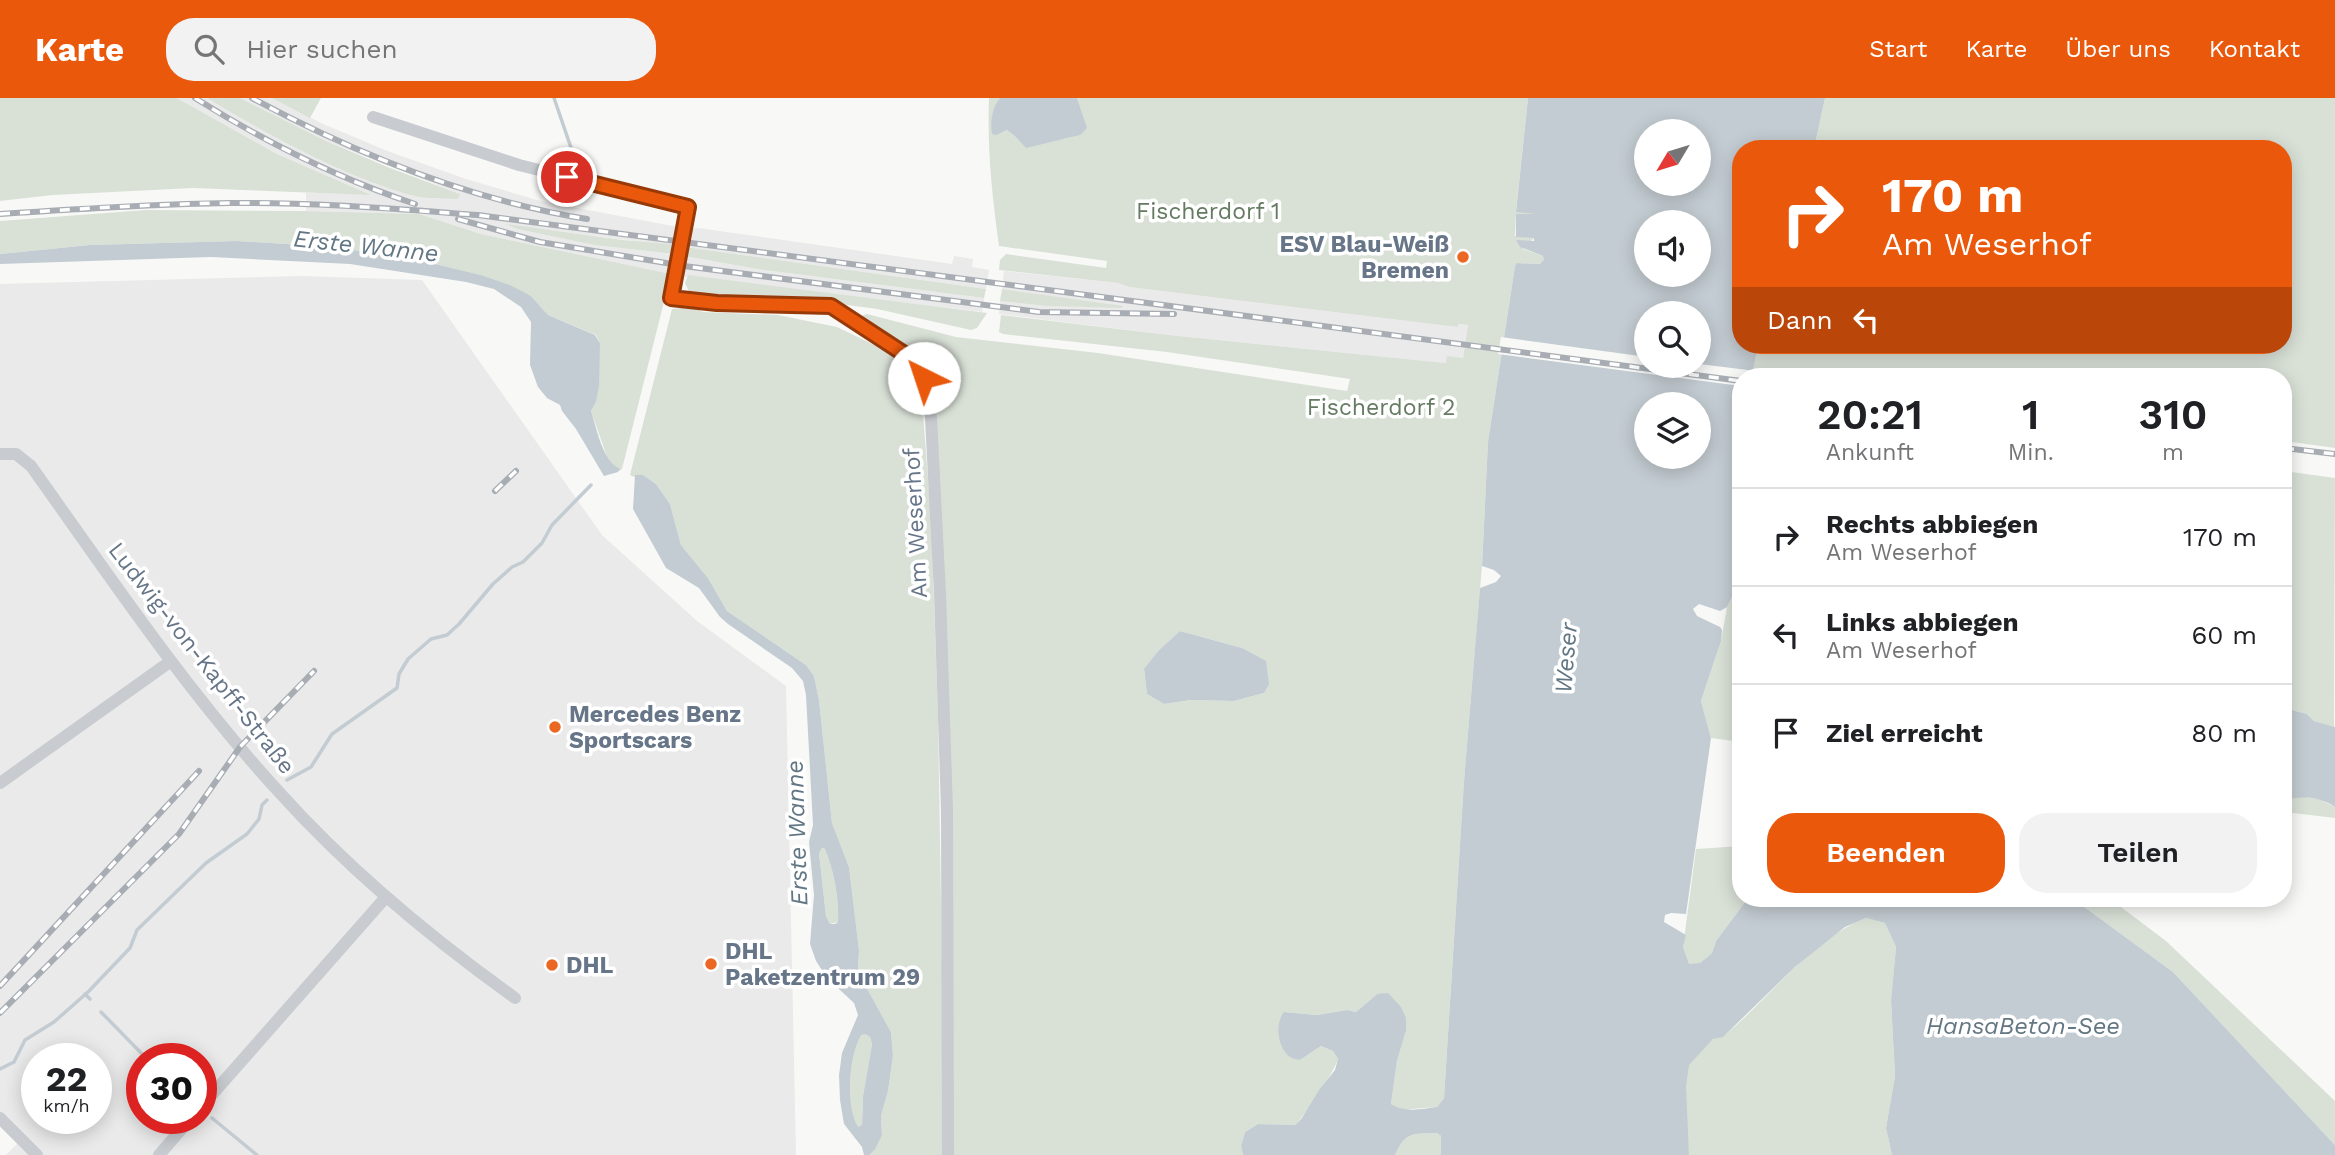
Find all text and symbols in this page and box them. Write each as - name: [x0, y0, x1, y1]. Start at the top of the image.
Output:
- search box: [166, 18, 656, 81]
- text: Karte: [35, 30, 124, 69]
- icon: search: [190, 30, 228, 68]
- text: Hier suchen: [246, 34, 398, 64]
- text: Start: [1869, 35, 1927, 63]
- text: Karte: [1965, 35, 2027, 63]
- text: Über uns: [2065, 35, 2171, 63]
- text: Kontakt: [2209, 35, 2300, 63]
- north arrow: [1634, 119, 1712, 196]
- map controls: [1634, 119, 1711, 469]
- pin: [537, 147, 597, 207]
- icon: arrive: [548, 158, 586, 196]
- text: 170 m: [1882, 166, 2023, 224]
- icon: right: [1767, 168, 1858, 259]
- park label: Fischerdorf 1: [1136, 198, 1280, 225]
- button: sound: [1634, 210, 1711, 287]
- water label: Erste Wanne: [292, 224, 440, 268]
- text: Am Weserhof: [1882, 225, 2092, 263]
- place label: ESV Blau-Weiß Bremen: [1280, 231, 1449, 284]
- marker: ESV Blau-Weiß Bremen: [1455, 249, 1471, 265]
- button: search: [1634, 301, 1711, 378]
- icon: left: [1847, 301, 1885, 339]
- text: Dann: [1767, 305, 1833, 335]
- position arrow: [887, 341, 961, 415]
- text: 20:21: [1817, 390, 1923, 439]
- text: 1: [2022, 390, 2039, 439]
- text: 310: [2138, 390, 2207, 439]
- button: layers: [1634, 392, 1711, 469]
- park label: Fischerdorf 2: [1307, 394, 1455, 421]
- text: Ankunft: [1826, 439, 1914, 466]
- text: Min.: [2008, 439, 2054, 466]
- text: m: [2162, 439, 2184, 466]
- street label: Am Weserhof: [898, 447, 933, 599]
- text: Rechts abbiegen: [1826, 509, 2038, 539]
- icon: right: [1767, 518, 1805, 556]
- text: 170 m: [2183, 522, 2257, 552]
- street label: Ludwig-von-Kapff-Straße: [103, 537, 300, 779]
- text: Am Weserhof: [1826, 539, 1977, 566]
- text: Links abbiegen: [1826, 607, 2019, 637]
- icon: left: [1767, 616, 1805, 654]
- water label: Weser: [1549, 620, 1583, 694]
- text: 60 m: [2191, 620, 2257, 650]
- text: Am Weserhof: [1826, 637, 1977, 664]
- place label: Mercedes Benz Sportscars: [569, 701, 741, 754]
- icon: arrive: [1767, 714, 1805, 752]
- text: Ziel erreicht: [1826, 718, 1983, 748]
- text: 80 m: [2191, 718, 2257, 748]
- marker: Mercedes Benz Sportscars: [547, 719, 563, 735]
- water label: Erste Wanne: [780, 760, 814, 906]
- button: Beenden: [1767, 813, 2005, 893]
- button: Teilen: [2019, 813, 2257, 893]
- place label: DHL Paketzentrum 29: [725, 938, 920, 991]
- place label: DHL: [566, 952, 614, 979]
- marker: DHL Paketzentrum 29: [703, 956, 719, 972]
- marker: DHL: [544, 957, 560, 973]
- water label: HansaBeton-See: [1926, 1012, 2120, 1040]
- speed limit sign: 30: [126, 1043, 217, 1134]
- text: 22: [46, 1058, 87, 1100]
- text: km/h: [43, 1095, 90, 1116]

